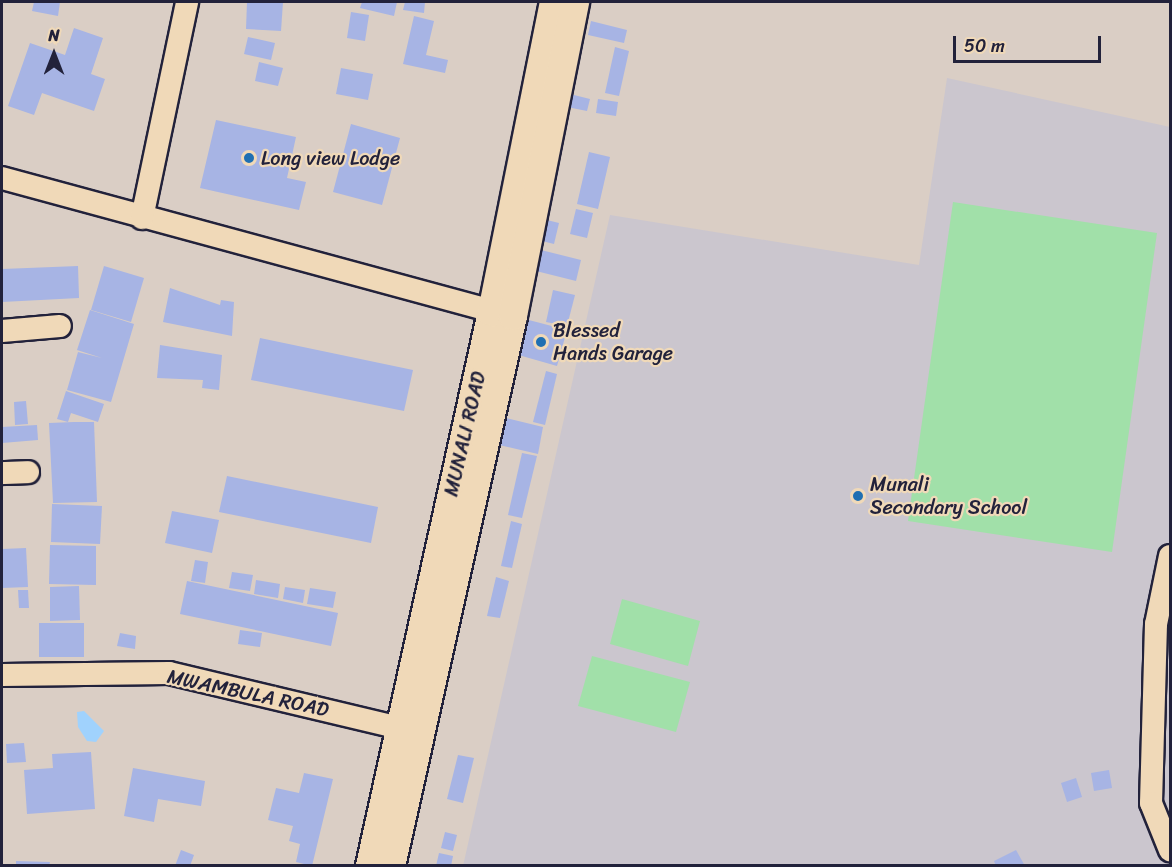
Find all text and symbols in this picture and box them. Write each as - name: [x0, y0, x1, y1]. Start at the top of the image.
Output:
- text: N: [48, 21, 60, 50]
- north arrow: [24, 24, 84, 84]
- scale bar: [956, 24, 1104, 62]
- text: 50 m: [964, 30, 1005, 62]
- place label: Long view Lodge: [261, 146, 401, 170]
- marker: Long view Lodge: [242, 151, 256, 165]
- place label: Blessed Hands Garage: [553, 318, 672, 365]
- marker: Blessed Hands Garage: [534, 335, 548, 349]
- street label: MUNALI ROAD: [439, 369, 491, 499]
- place label: Munali Secondary School: [870, 472, 1027, 519]
- marker: Munali Secondary School: [851, 489, 865, 503]
- street label: MWAMBULA ROAD: [165, 664, 331, 722]

